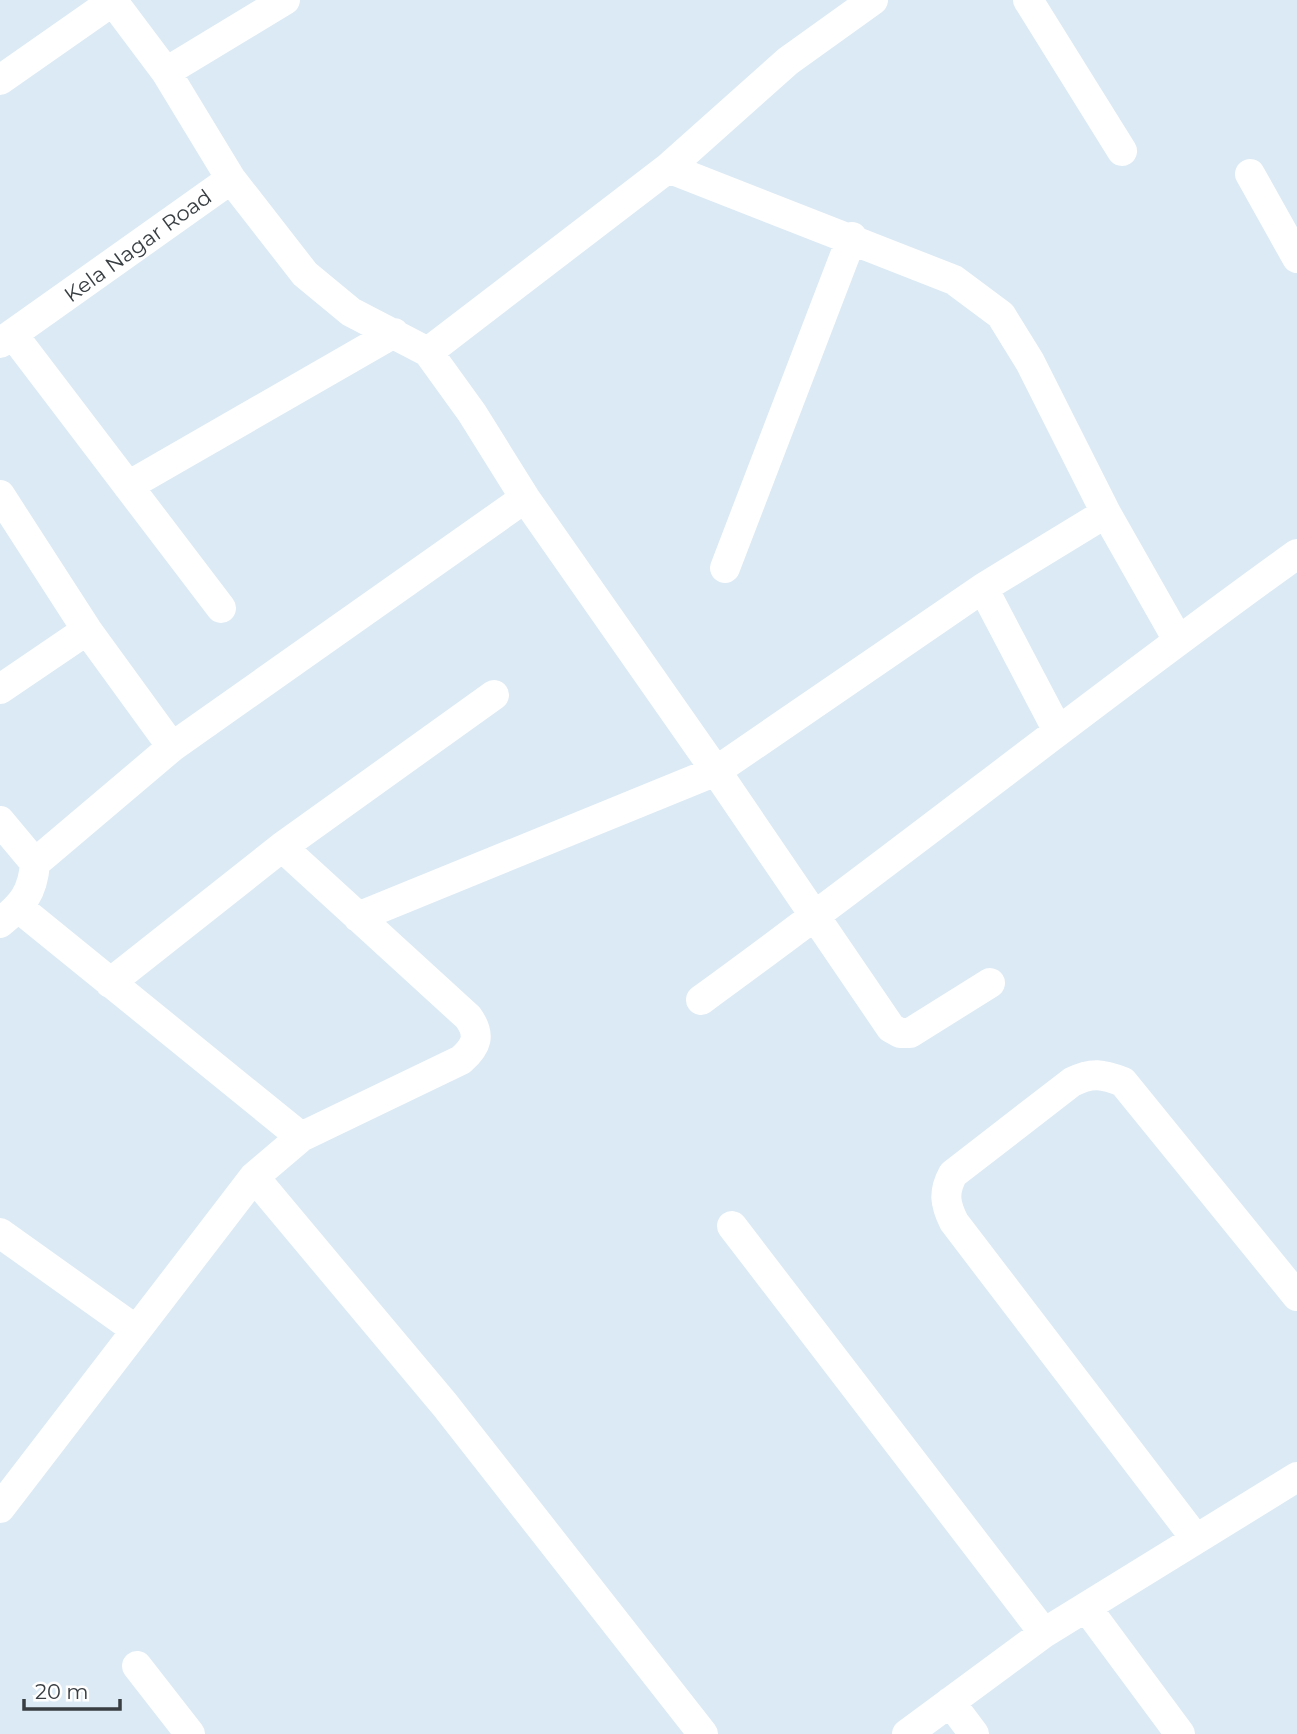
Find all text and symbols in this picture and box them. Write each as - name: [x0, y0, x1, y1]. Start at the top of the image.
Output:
- street label: Kela Nagar Road: [59, 184, 216, 307]
- scale bar: [24, 1668, 121, 1712]
- text: 20 m: [35, 1679, 89, 1704]

